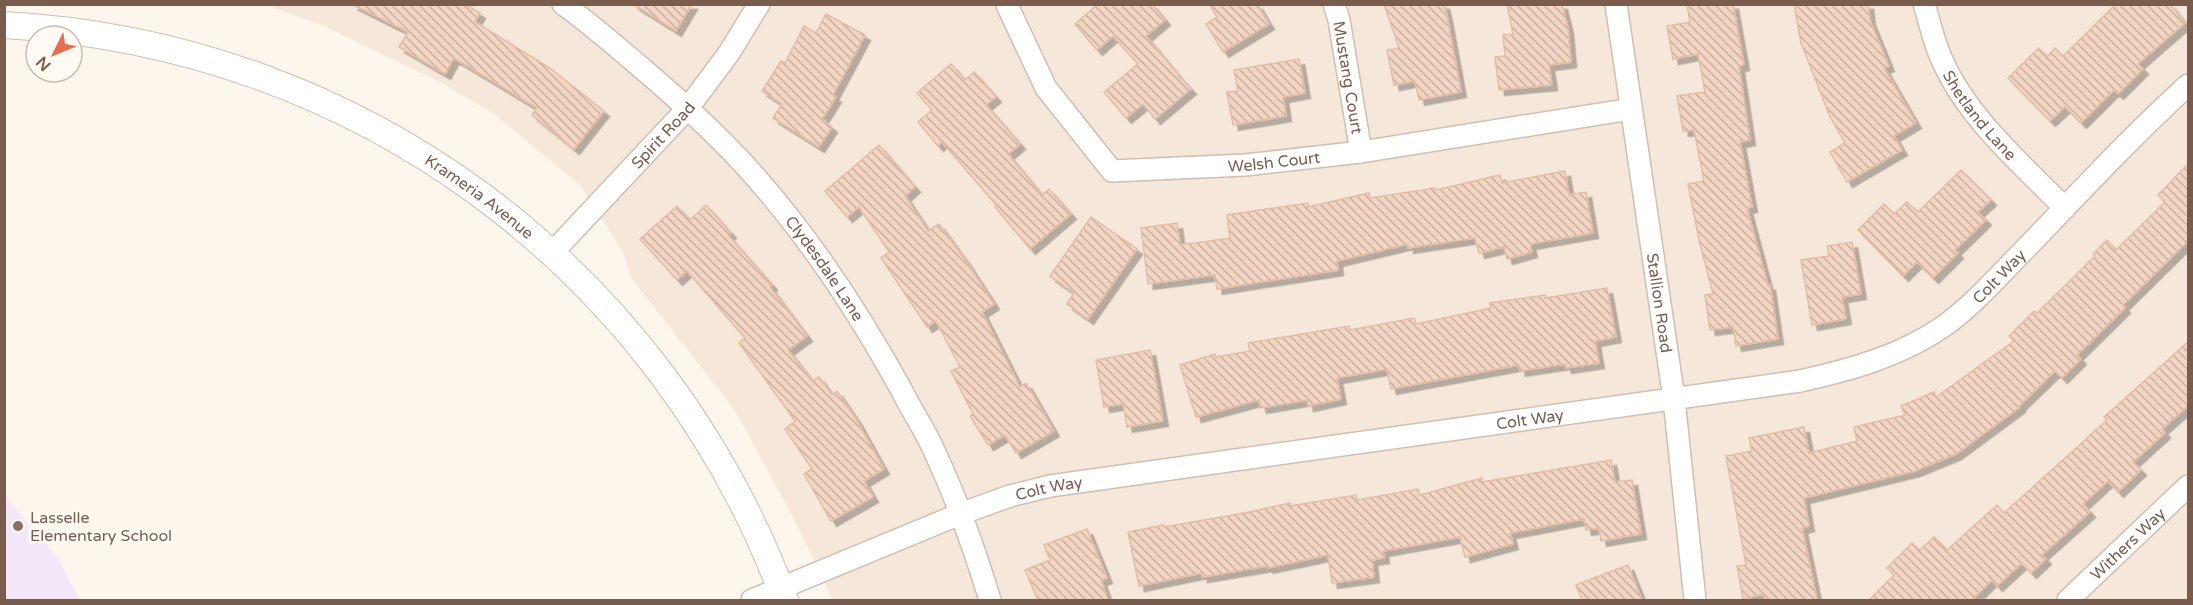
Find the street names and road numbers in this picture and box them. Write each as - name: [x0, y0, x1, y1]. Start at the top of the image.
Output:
- street label: Mustang Court: [1328, 20, 1367, 136]
- street label: Shetland Lane: [1938, 67, 2020, 165]
- street label: Spirit Road: [627, 98, 700, 173]
- street label: Welsh Court: [1227, 148, 1321, 177]
- street label: Krameria Avenue: [421, 150, 537, 244]
- street label: Clydesdale Lane: [781, 212, 868, 325]
- street label: Colt Way: [1969, 245, 2031, 308]
- street label: Stallion Road: [1642, 252, 1676, 354]
- street label: Colt Way: [1495, 405, 1565, 434]
- street label: Colt Way: [1013, 473, 1084, 505]
- street label: Withers Way: [2086, 504, 2170, 585]

